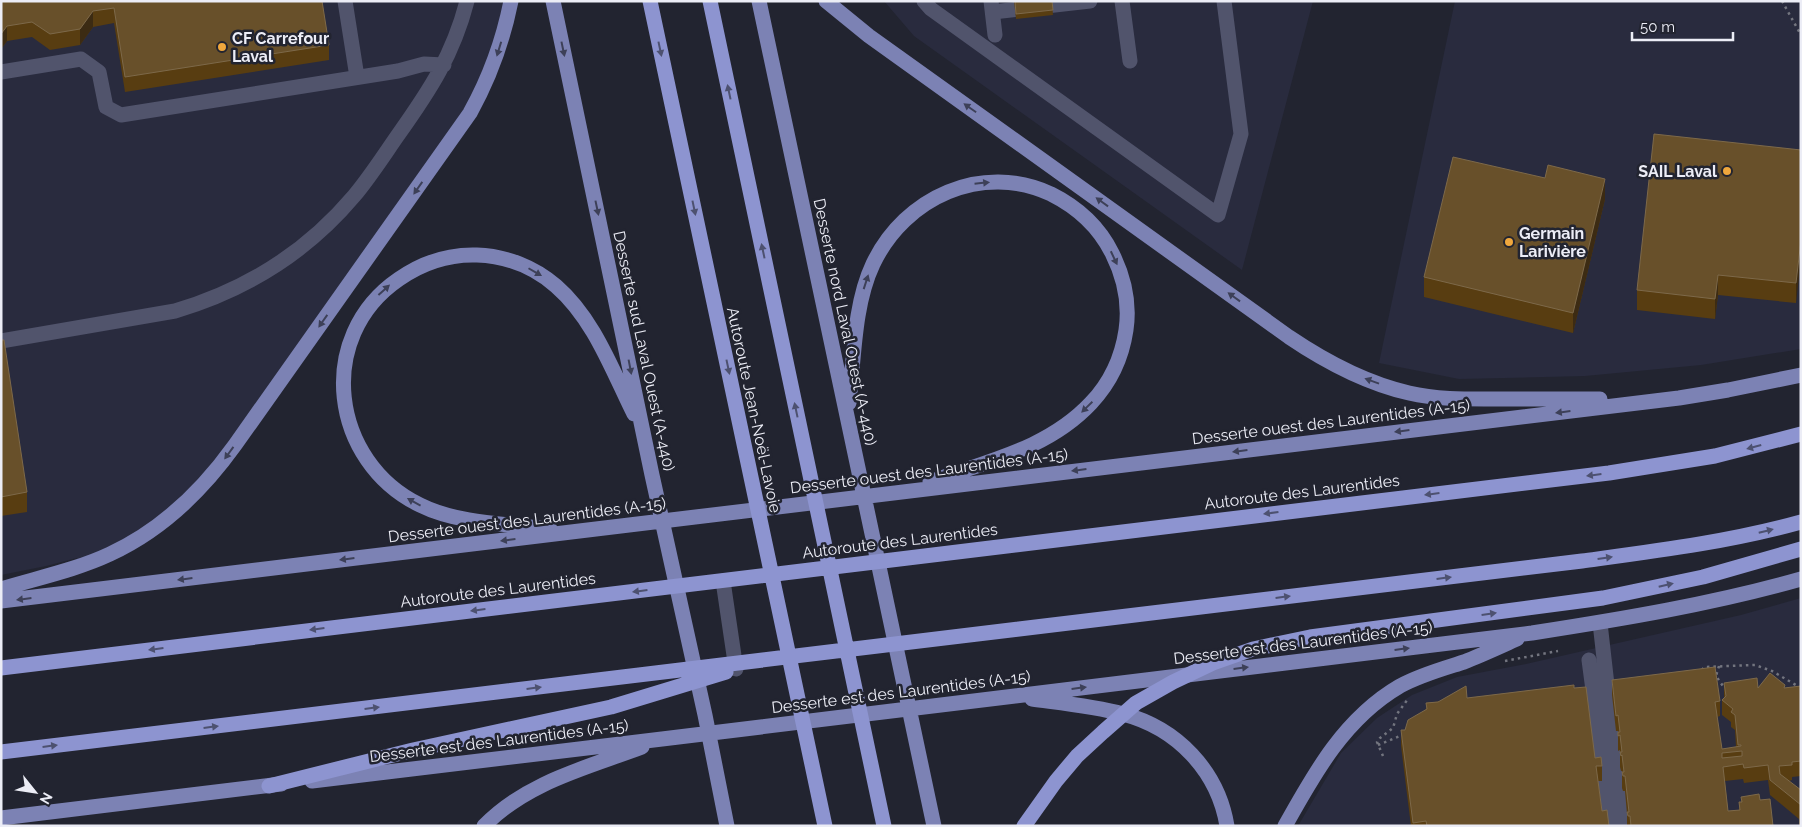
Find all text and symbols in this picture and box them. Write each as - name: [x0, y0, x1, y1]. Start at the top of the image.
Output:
- scale bar: [1632, 10, 1733, 42]
- text: 50 m: [1640, 18, 1675, 36]
- place label: CF Carrefour Laval: [232, 29, 329, 66]
- marker: CF Carrefour Laval: [216, 41, 228, 53]
- one-way arrow: [495, 41, 502, 56]
- one-way arrow: [559, 41, 567, 56]
- one-way arrow: [656, 41, 664, 56]
- one-way arrow: [725, 83, 733, 99]
- one-way arrow: [963, 103, 977, 113]
- place label: SAIL Laval: [1638, 162, 1718, 181]
- marker: SAIL Laval: [1721, 165, 1733, 177]
- one-way arrow: [975, 179, 991, 187]
- one-way arrow: [412, 181, 423, 194]
- street label: Desserte nord Laval Ouest (A-440): [810, 197, 880, 447]
- one-way arrow: [1095, 197, 1109, 207]
- one-way arrow: [593, 200, 601, 216]
- one-way arrow: [690, 200, 698, 215]
- place label: Germain Larivière: [1519, 224, 1586, 261]
- street label: Desserte sud Laval Ouest (A-440): [609, 229, 679, 473]
- marker: Germain Larivière: [1503, 236, 1515, 248]
- one-way arrow: [759, 243, 767, 258]
- one-way arrow: [1111, 251, 1119, 265]
- one-way arrow: [528, 267, 541, 276]
- one-way arrow: [863, 275, 870, 290]
- one-way arrow: [378, 284, 390, 296]
- one-way arrow: [1227, 292, 1241, 302]
- street label: Autoroute Jean-Noël-Lavoie: [723, 305, 785, 515]
- one-way arrow: [319, 314, 329, 327]
- one-way arrow: [626, 359, 634, 374]
- one-way arrow: [724, 359, 732, 375]
- one-way arrow: [1364, 377, 1379, 385]
- street label: Desserte ouest des Laurentides (A-15): [1191, 396, 1471, 448]
- one-way arrow: [1081, 401, 1093, 413]
- one-way arrow: [792, 402, 800, 417]
- one-way arrow: [1555, 408, 1571, 416]
- one-way arrow: [1393, 427, 1409, 435]
- one-way arrow: [1746, 443, 1761, 451]
- street label: Desserte ouest des Laurentides (A-15): [789, 445, 1069, 497]
- one-way arrow: [224, 446, 234, 460]
- one-way arrow: [1232, 447, 1248, 455]
- one-way arrow: [1071, 466, 1087, 474]
- street label: Autoroute des Laurentides: [1203, 471, 1401, 513]
- one-way arrow: [1586, 471, 1602, 479]
- one-way arrow: [1424, 490, 1440, 498]
- street label: Desserte ouest des Laurentides (A-15): [387, 494, 667, 546]
- one-way arrow: [407, 497, 420, 506]
- one-way arrow: [1263, 509, 1279, 517]
- street label: Autoroute des Laurentides: [801, 520, 999, 562]
- one-way arrow: [1758, 527, 1773, 535]
- one-way arrow: [500, 536, 516, 544]
- one-way arrow: [1598, 554, 1614, 562]
- one-way arrow: [338, 555, 354, 563]
- street label: Autoroute des Laurentides: [399, 569, 597, 611]
- one-way arrow: [1436, 574, 1452, 582]
- one-way arrow: [177, 575, 193, 583]
- one-way arrow: [1659, 581, 1674, 589]
- one-way arrow: [631, 587, 647, 595]
- one-way arrow: [1275, 593, 1291, 601]
- one-way arrow: [16, 595, 32, 603]
- one-way arrow: [470, 606, 486, 614]
- one-way arrow: [1481, 610, 1497, 618]
- street label: Desserte est des Laurentides (A-15): [1172, 618, 1434, 668]
- one-way arrow: [309, 625, 325, 633]
- one-way arrow: [147, 645, 163, 653]
- one-way arrow: [1394, 645, 1410, 653]
- one-way arrow: [1233, 664, 1249, 672]
- street label: Desserte est des Laurentides (A-15): [770, 667, 1032, 717]
- one-way arrow: [526, 684, 542, 692]
- one-way arrow: [1072, 684, 1088, 692]
- one-way arrow: [365, 704, 381, 712]
- street label: Desserte est des Laurentides (A-15): [368, 716, 630, 766]
- one-way arrow: [203, 723, 219, 731]
- one-way arrow: [42, 742, 58, 750]
- north arrow: [10, 767, 60, 817]
- text: N: [37, 790, 56, 807]

